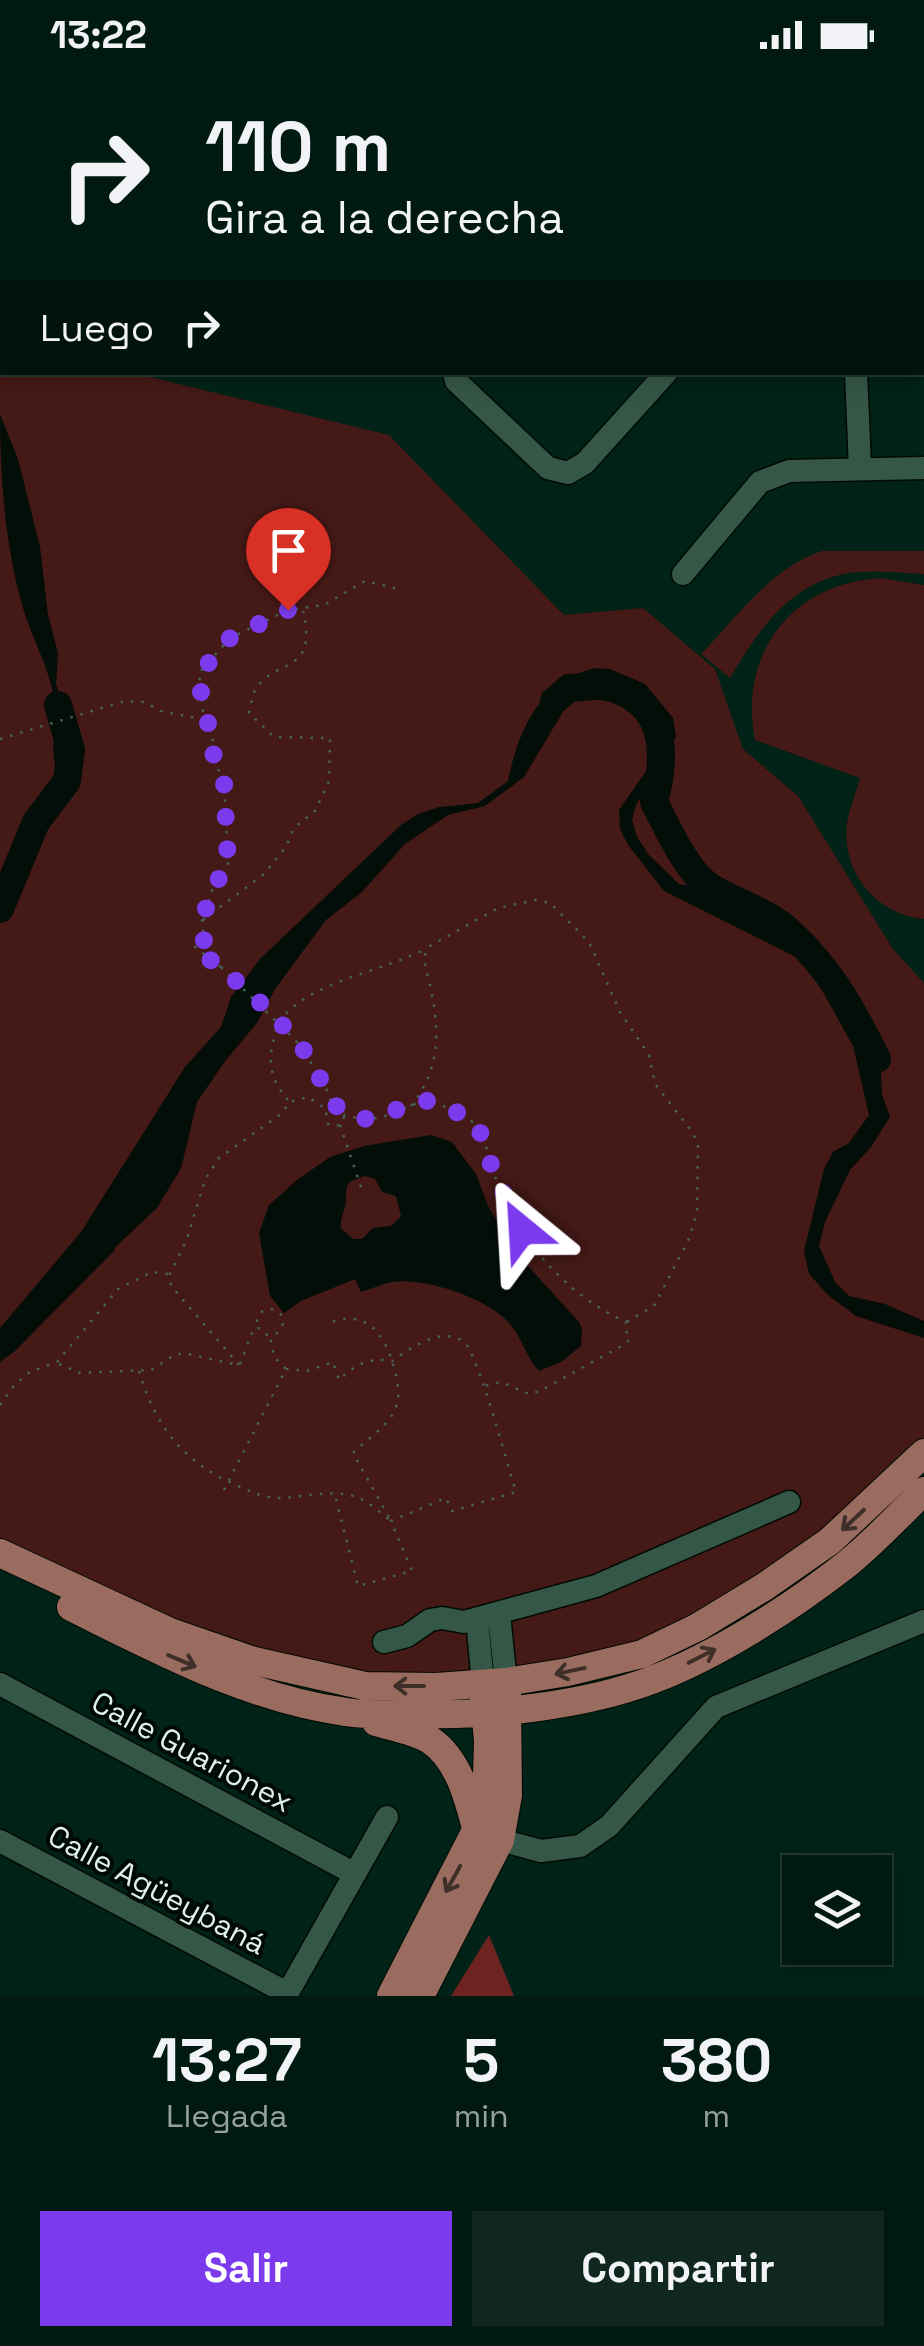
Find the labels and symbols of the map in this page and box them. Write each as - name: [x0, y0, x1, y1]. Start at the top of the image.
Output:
- pin: [246, 508, 331, 611]
- position arrow: [470, 1178, 574, 1282]
- one-way arrow: [841, 1508, 866, 1531]
- one-way arrow: [686, 1646, 716, 1665]
- one-way arrow: [166, 1653, 196, 1671]
- one-way arrow: [555, 1663, 587, 1682]
- one-way arrow: [394, 1677, 426, 1696]
- street label: Calle Guarionex: [85, 1682, 300, 1821]
- street label: Calle Agüeybaná: [42, 1816, 273, 1963]
- one-way arrow: [443, 1864, 463, 1893]

